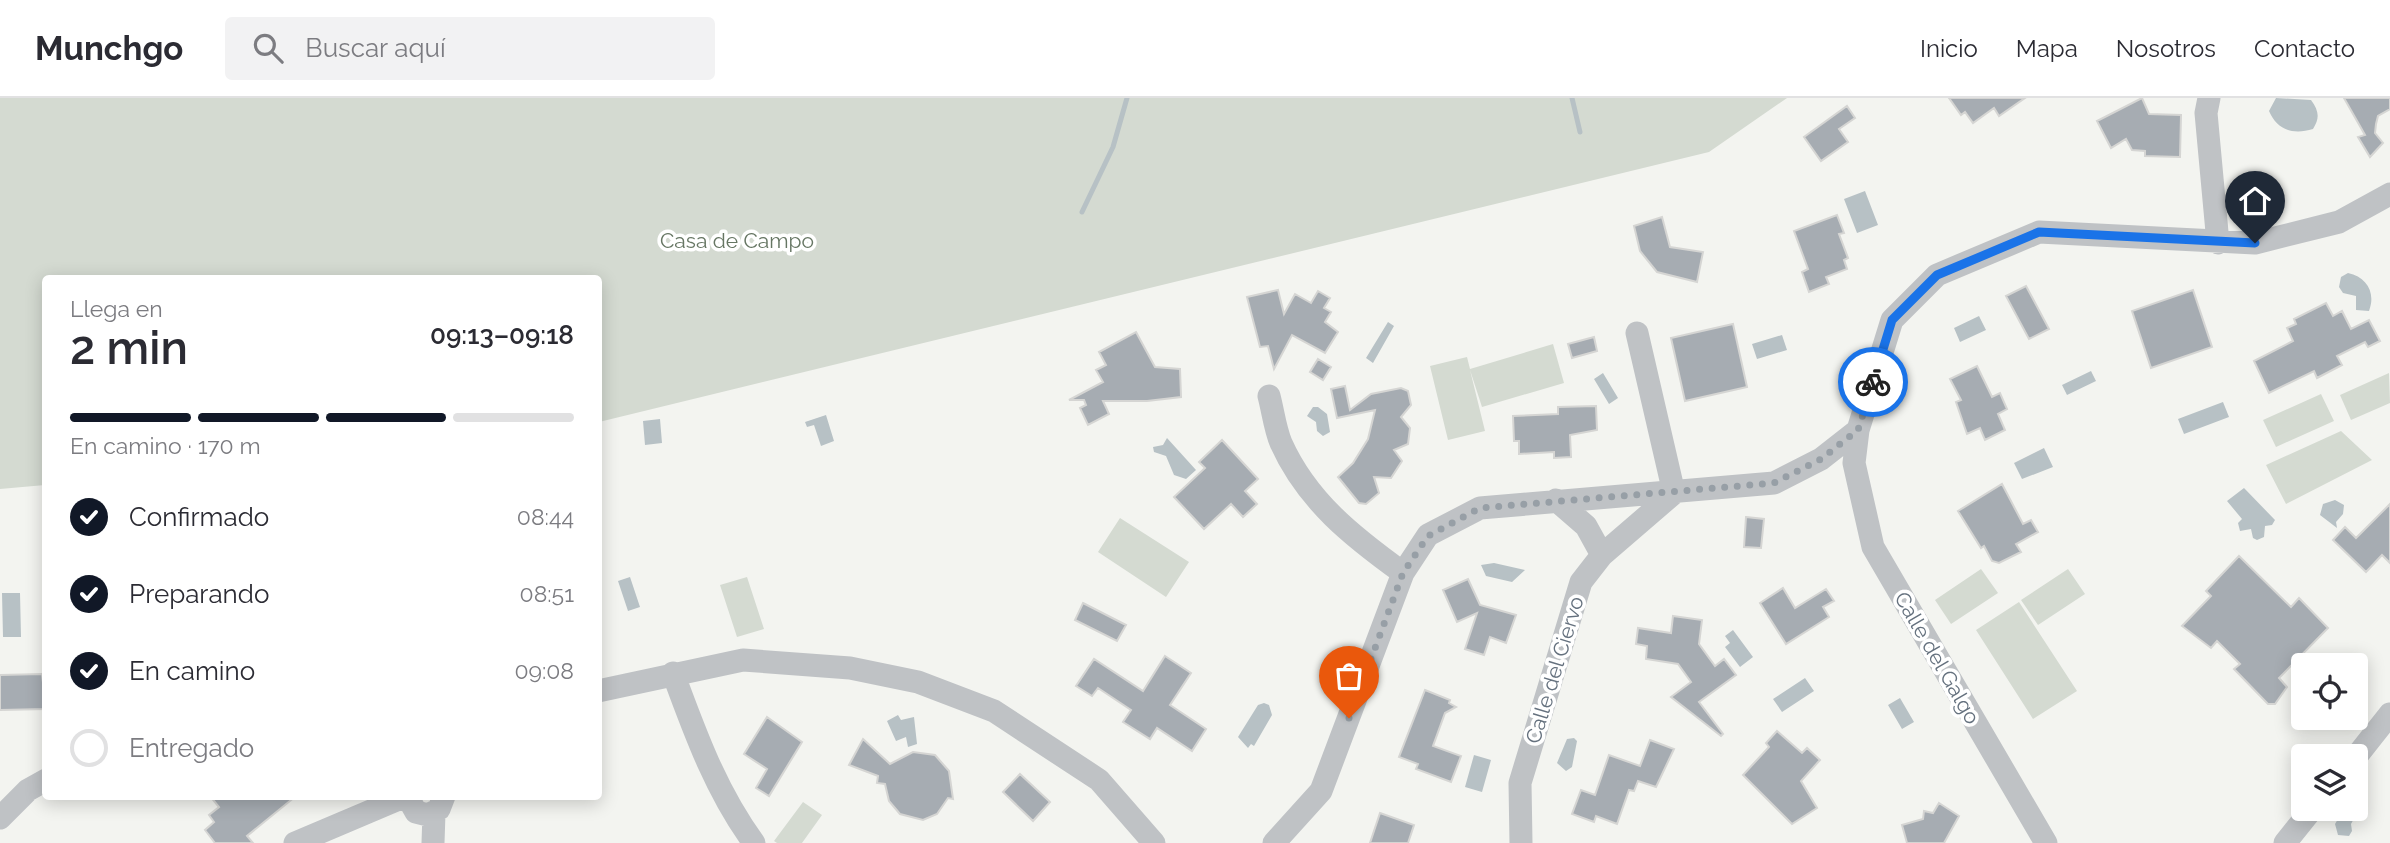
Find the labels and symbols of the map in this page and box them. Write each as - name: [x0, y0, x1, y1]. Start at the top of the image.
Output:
- pin: [2225, 171, 2285, 243]
- park label: Casa de Campo: [660, 228, 814, 253]
- courier: [1838, 347, 1908, 417]
- street label: Calle del Galgo: [1889, 587, 1985, 728]
- street label: Calle del Ciervo: [1520, 593, 1589, 747]
- pin: [1319, 646, 1379, 718]

